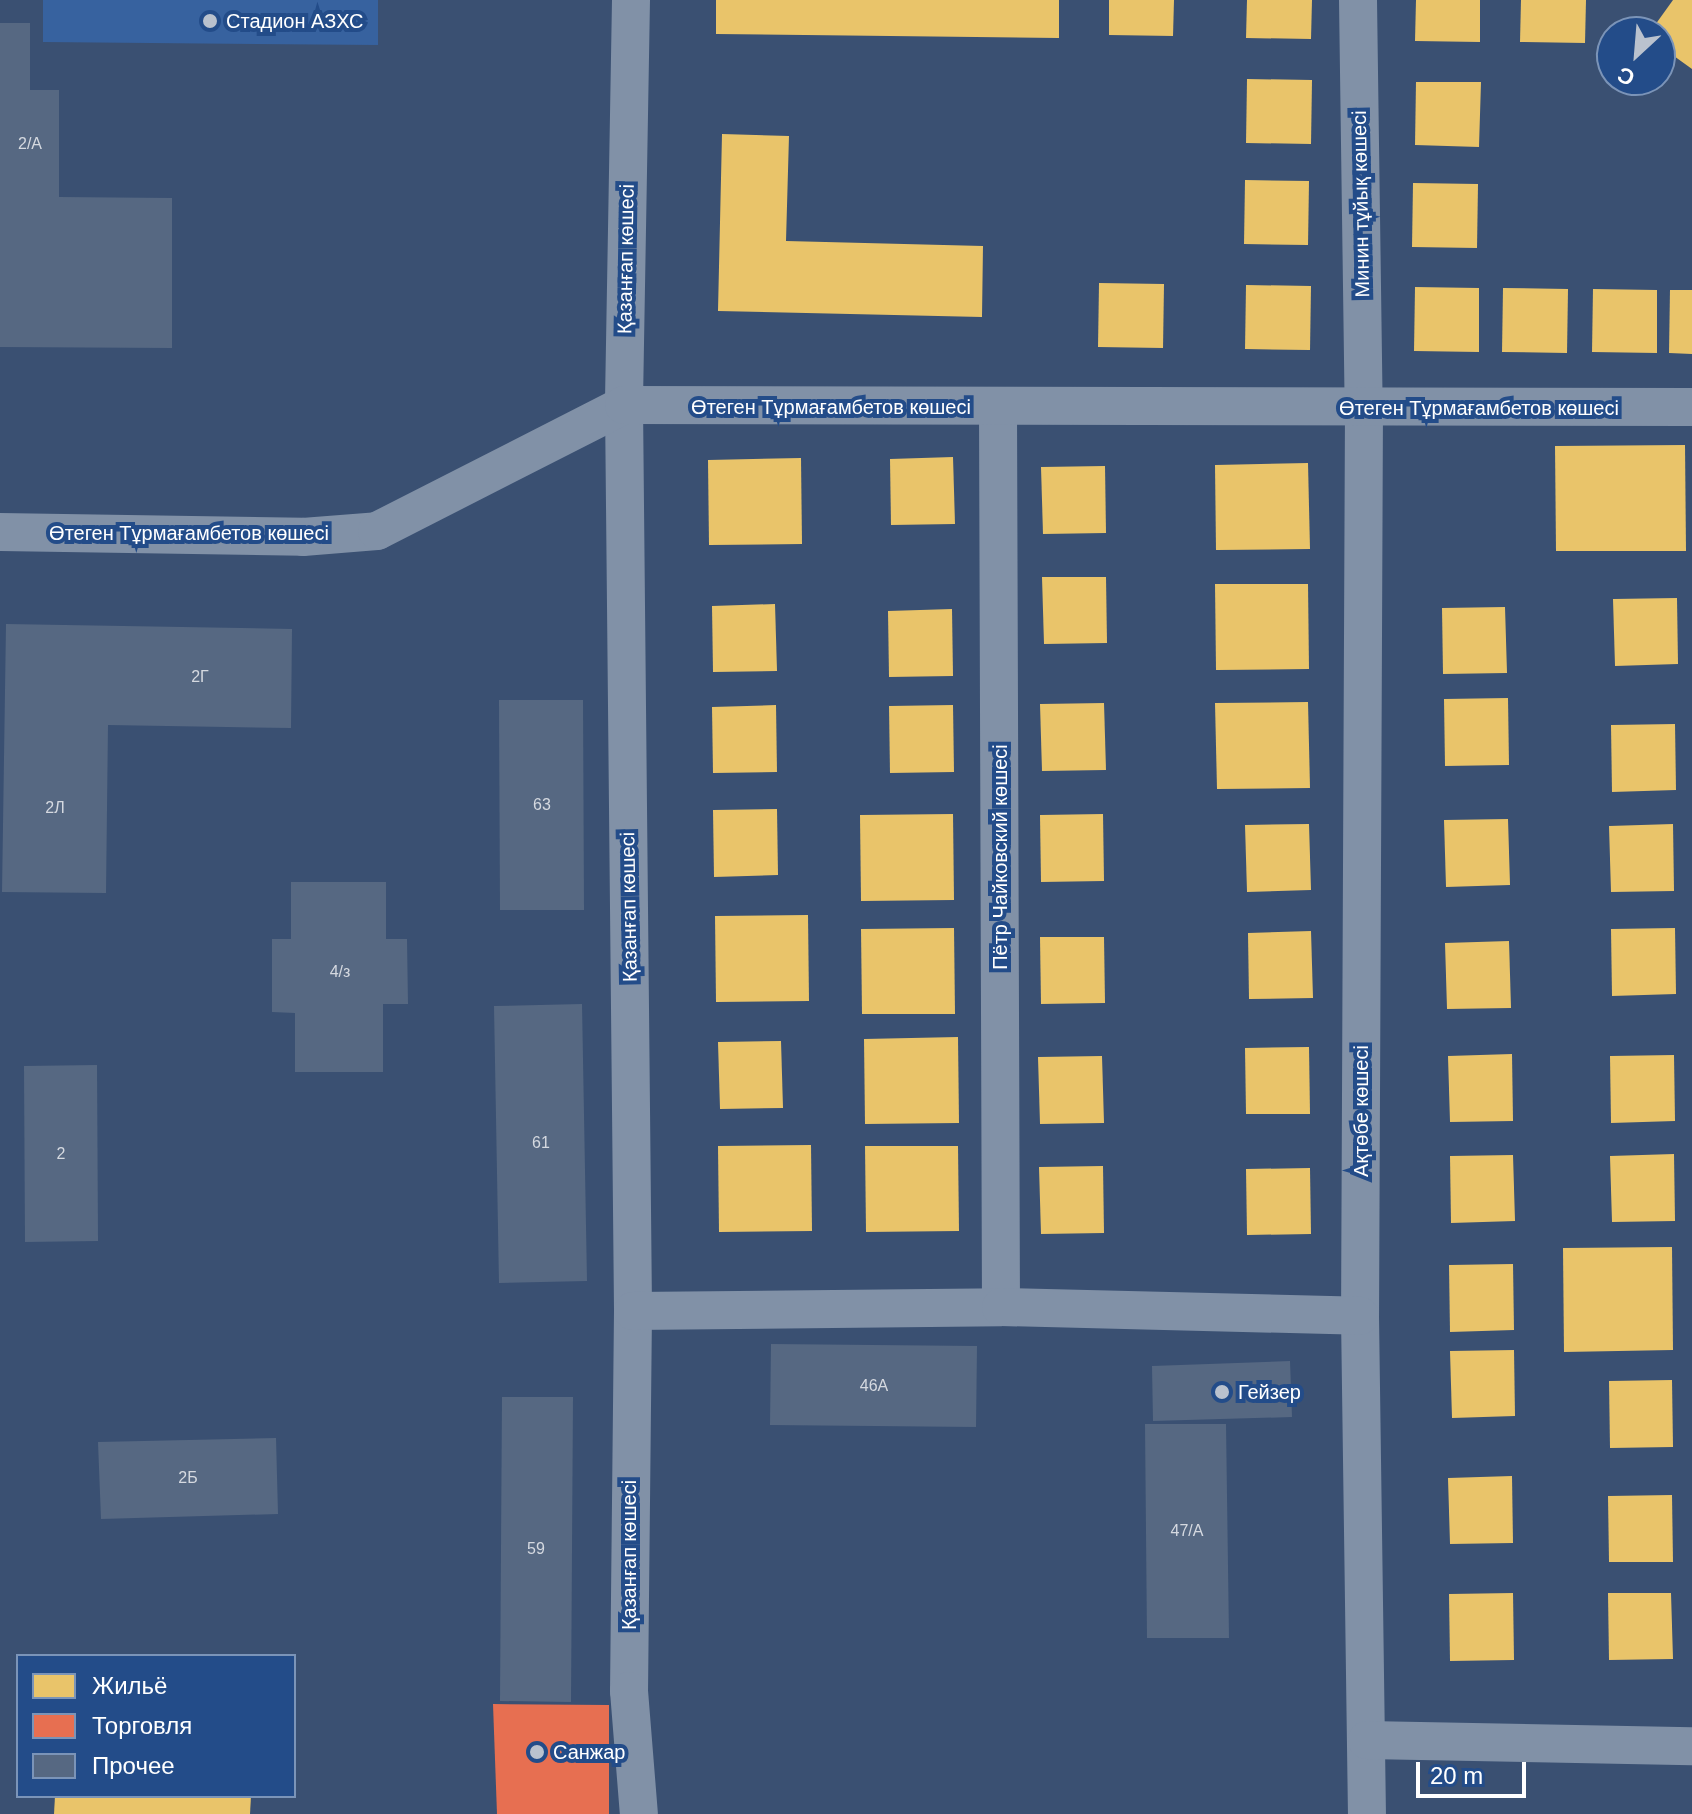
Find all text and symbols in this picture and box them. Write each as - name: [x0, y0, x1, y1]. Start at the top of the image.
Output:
- place label: Стадион АЗХС: [226, 9, 363, 33]
- marker: Стадион АЗХС: [201, 12, 219, 30]
- north arrow: [1596, 16, 1676, 96]
- text: С: [1614, 62, 1639, 91]
- street label: Минин тұйық көшесі: [1347, 110, 1375, 298]
- house number: 2/А: [18, 134, 42, 154]
- street label: Қазанғап көшесі: [613, 184, 639, 334]
- street label: Өтеген Тұрмағамбетов көшесі: [691, 395, 971, 419]
- street label: Өтеген Тұрмағамбетов көшесі: [1339, 396, 1619, 420]
- street label: Өтеген Тұрмағамбетов көшесі: [49, 521, 329, 545]
- house number: 2Г: [191, 667, 209, 687]
- street label: Пётр Чайковский көшесі: [988, 744, 1012, 970]
- house number: 63: [533, 795, 551, 815]
- house number: 2Л: [45, 798, 65, 818]
- street label: Қазанғап көшесі: [616, 832, 642, 982]
- house number: 4/з: [330, 962, 350, 982]
- street label: Ақтөбе көшесі: [1349, 1045, 1373, 1177]
- house number: 61: [532, 1133, 550, 1153]
- house number: 2: [57, 1144, 65, 1164]
- house number: 46А: [860, 1376, 888, 1396]
- place label: Гейзер: [1238, 1380, 1301, 1404]
- marker: Гейзер: [1213, 1383, 1231, 1401]
- house number: 2Б: [178, 1468, 198, 1488]
- street label: Қазанғап көшесі: [617, 1480, 641, 1630]
- house number: 47/А: [1171, 1521, 1203, 1541]
- house number: 59: [527, 1539, 545, 1559]
- legend: [16, 1654, 296, 1798]
- text: Жильё: [92, 1672, 167, 1699]
- text: Торговля: [92, 1712, 192, 1739]
- place label: Санжар: [553, 1740, 625, 1764]
- marker: Санжар: [528, 1743, 546, 1761]
- scale bar: [1420, 1746, 1530, 1796]
- text: Прочее: [92, 1752, 175, 1779]
- text: 20 m: [1430, 1762, 1483, 1789]

